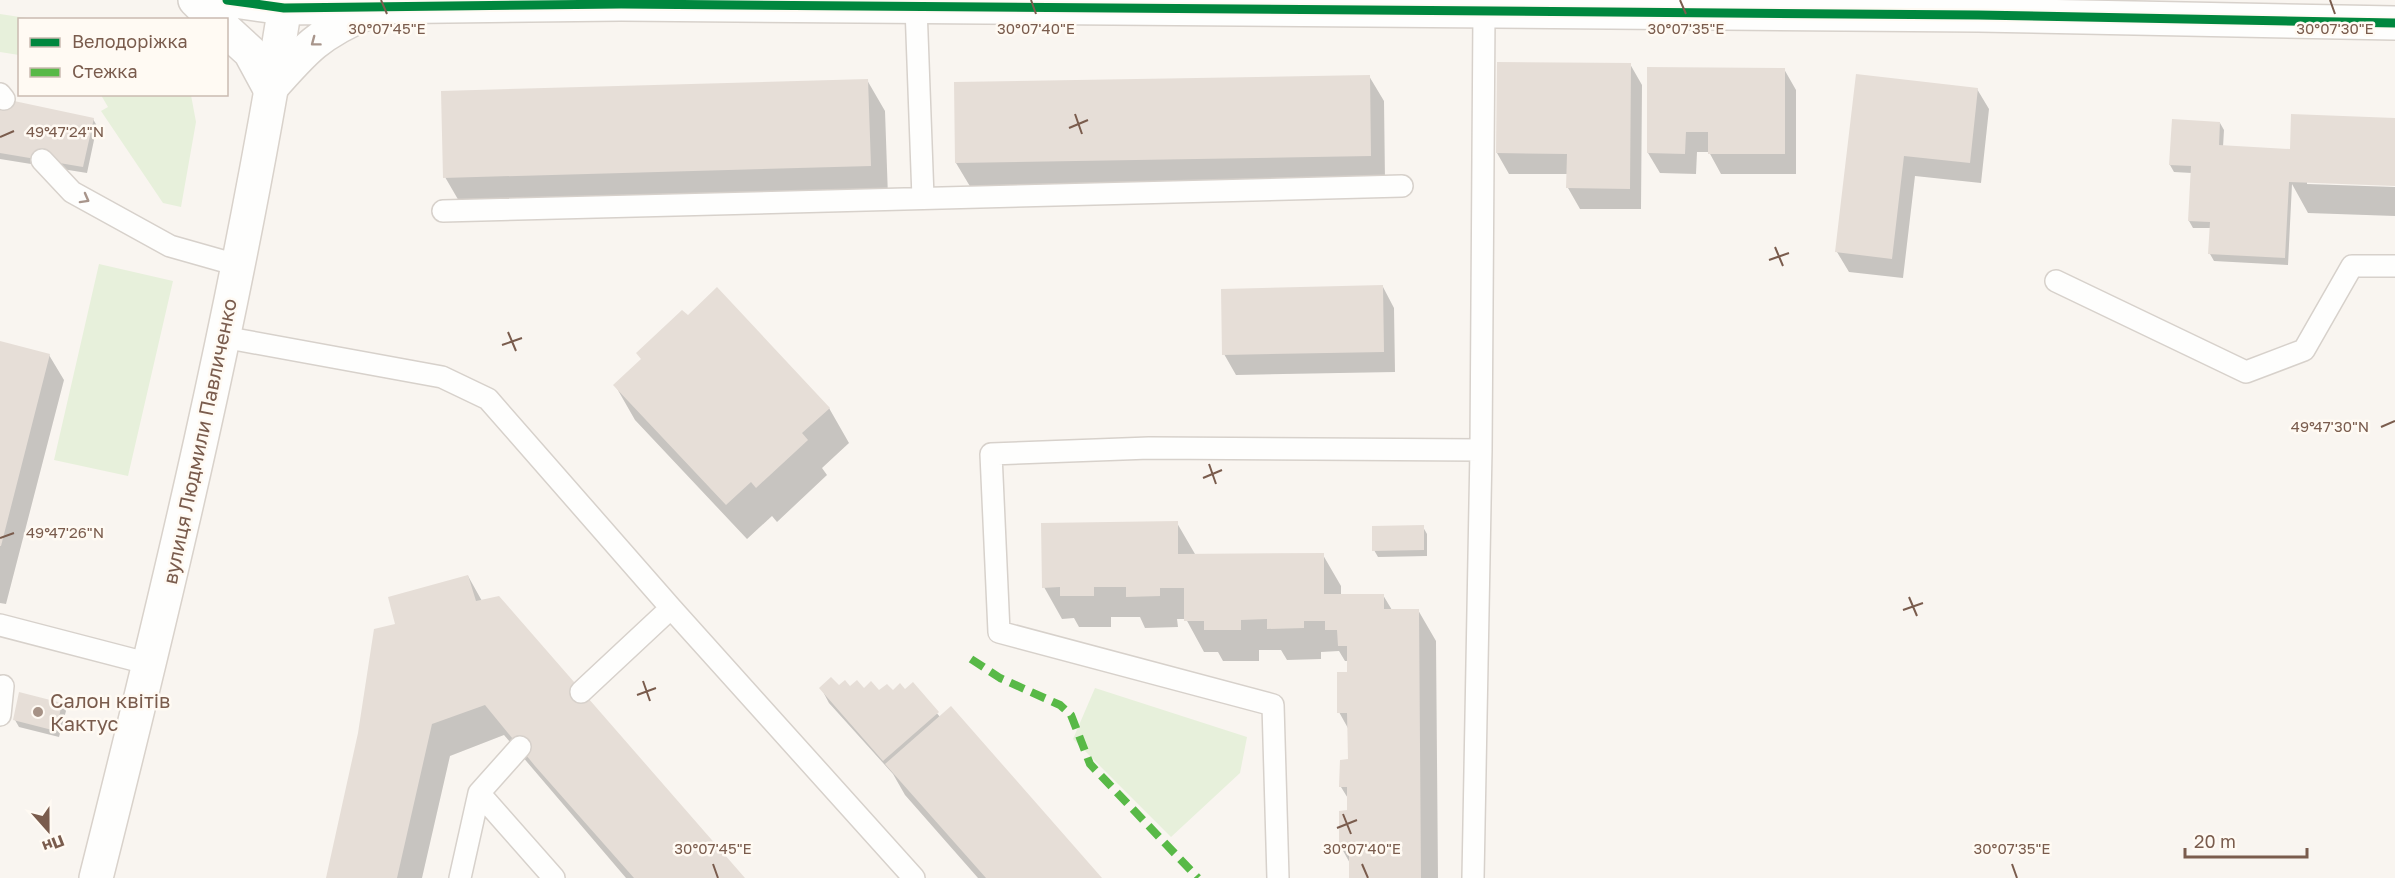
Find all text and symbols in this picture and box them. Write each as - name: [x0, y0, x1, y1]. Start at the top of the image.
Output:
- legend: [18, 18, 228, 96]
- text: 30°07'45"E: [348, 19, 426, 37]
- text: 30°07'40"E: [997, 19, 1075, 37]
- text: 30°07'35"E: [1648, 19, 1724, 37]
- text: 30°07'30"E: [2296, 19, 2374, 37]
- text: Велодоріжка: [72, 30, 188, 52]
- one-way arrow: [310, 34, 321, 45]
- text: Стежка: [72, 60, 138, 82]
- text: 49°47'24"N: [26, 122, 104, 140]
- one-way arrow: [79, 192, 89, 203]
- street label: вулиця Людмили Павличенко: [157, 296, 241, 586]
- text: 49°47'30"N: [2291, 417, 2369, 435]
- text: 49°47'26"N: [26, 523, 104, 541]
- place label: Салон квітів Кактус: [50, 688, 170, 735]
- marker: Салон квітів Кактус: [31, 705, 45, 719]
- north arrow: [18, 800, 78, 860]
- scale bar: [2185, 821, 2306, 859]
- text: 20 m: [2194, 830, 2236, 852]
- text: Пн: [40, 831, 67, 857]
- text: 30°07'45"E: [674, 839, 752, 857]
- text: 30°07'40"E: [1323, 839, 1401, 857]
- text: 30°07'35"E: [1974, 839, 2050, 857]

